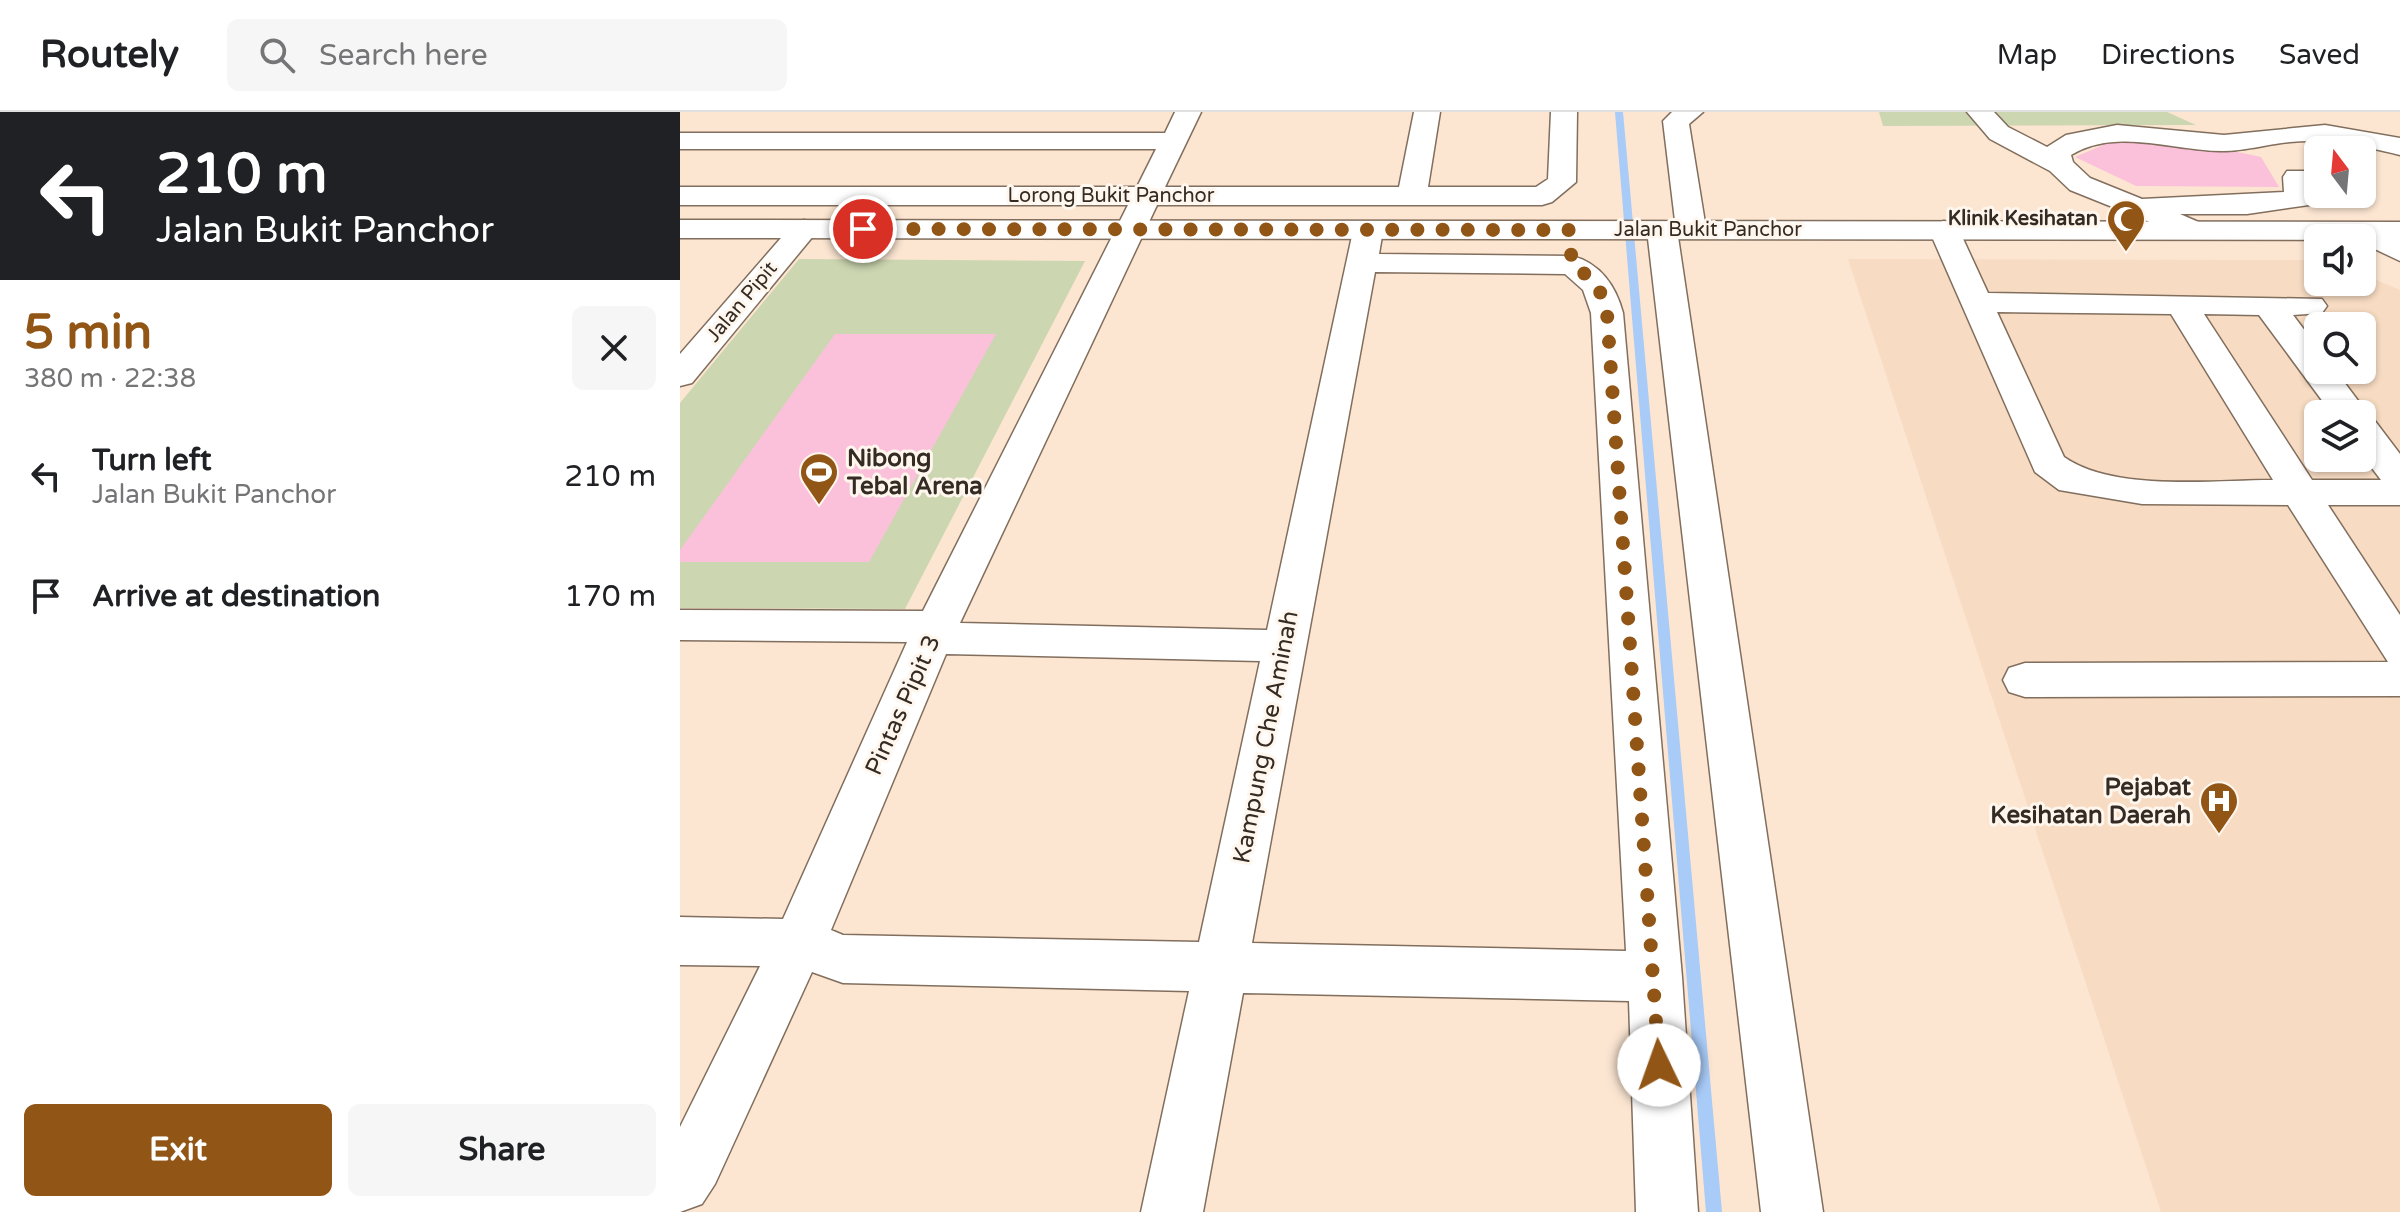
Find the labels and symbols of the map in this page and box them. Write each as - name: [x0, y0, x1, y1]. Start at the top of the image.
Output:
- north arrow: [2304, 136, 2376, 208]
- street label: Lorong Bukit Panchor: [1008, 184, 1215, 208]
- pin: [829, 195, 897, 263]
- mosque icon: Klinik Kesihatan: [2105, 198, 2147, 253]
- place label: Klinik Kesihatan: [1948, 207, 2098, 231]
- street label: Jalan Bukit Panchor: [1614, 218, 1802, 242]
- street label: Jalan Pipit: [701, 257, 783, 347]
- place label: Nibong Tebal Arena: [846, 444, 983, 501]
- sports icon: Nibong Tebal Arena: [798, 451, 840, 506]
- street label: Kampung Che Aminah: [1227, 608, 1305, 866]
- street label: Pintas Pipit 3: [859, 631, 947, 779]
- place label: Pejabat Kesihatan Daerah: [1990, 773, 2192, 830]
- hospital icon: Pejabat Kesihatan Daerah: [2198, 780, 2240, 835]
- position arrow: [1617, 1023, 1701, 1107]

